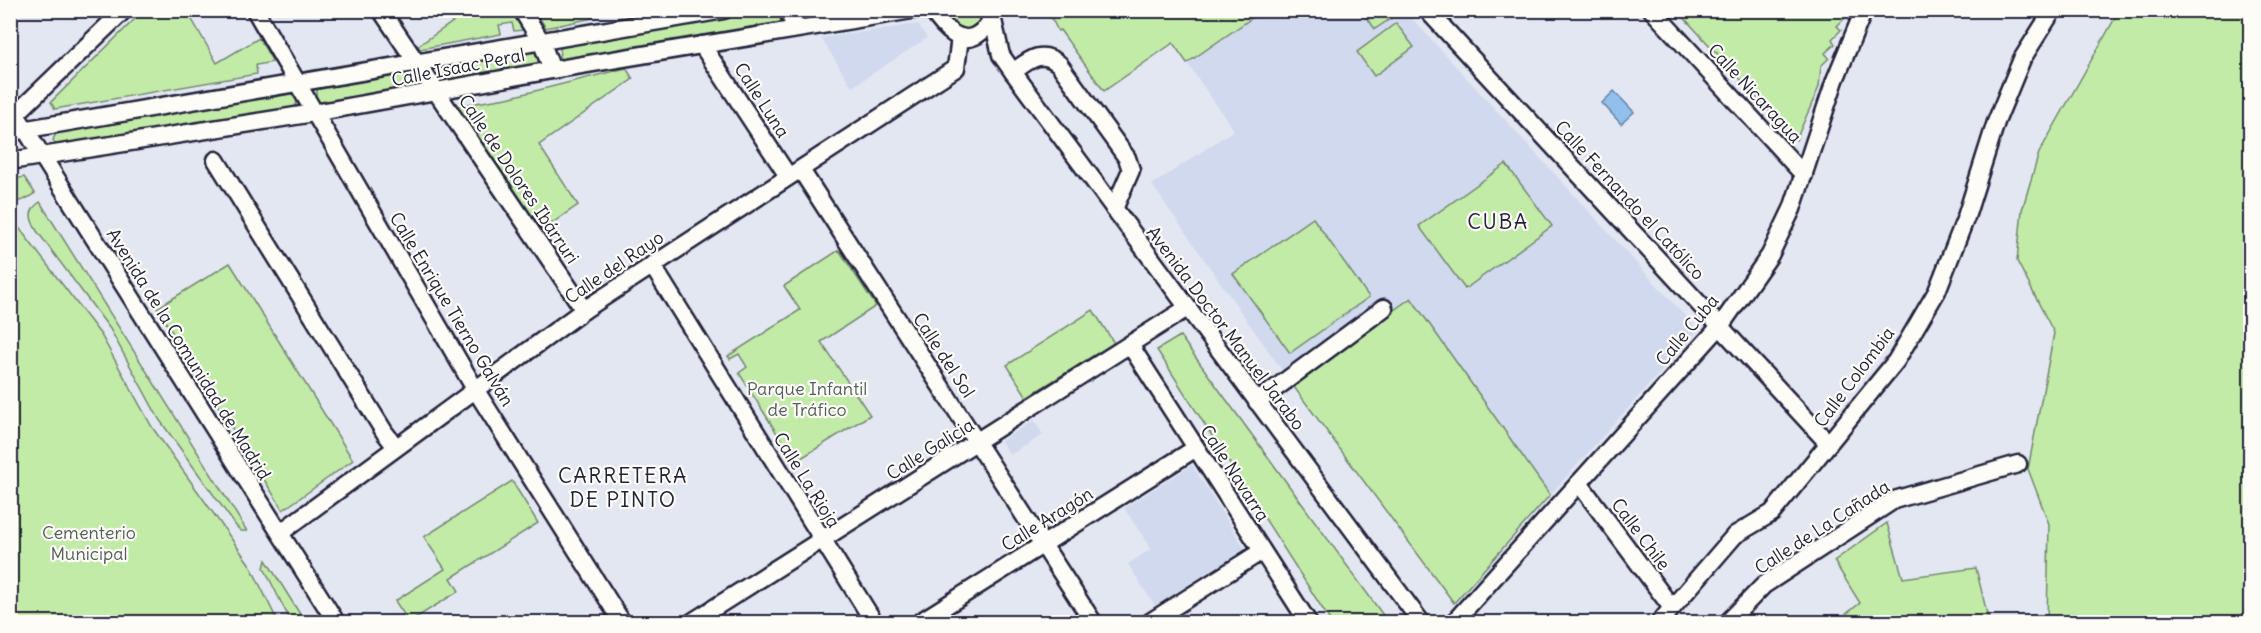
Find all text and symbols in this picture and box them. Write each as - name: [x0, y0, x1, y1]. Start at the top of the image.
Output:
- street label: Calle Nicaragua: [1703, 38, 1807, 148]
- street label: Calle Isaac Peral: [389, 43, 527, 91]
- street label: Calle Luna: [729, 58, 795, 142]
- street label: Calle de Dolores Ibárruri: [454, 90, 584, 268]
- street label: Calle Fernando el Católico: [1550, 115, 1710, 285]
- street label: Calle Enrique Tierno Galván: [385, 208, 519, 410]
- district label: CUBA: [1467, 208, 1529, 235]
- street label: Avenida Doctor Manuel Jarabo: [1142, 221, 1310, 435]
- street label: Avenida de la Comunidad de Madrid: [102, 224, 276, 484]
- street label: Calle del Rayo: [560, 225, 668, 309]
- street label: Calle Cuba: [1650, 290, 1724, 370]
- street label: Calle del Sol: [908, 308, 980, 402]
- street label: Calle Colombia: [1809, 322, 1899, 432]
- park label: Parque Infantil de Tráfico: [747, 377, 867, 421]
- street label: Calle Galicia: [882, 413, 978, 485]
- street label: Calle Navarra: [1195, 420, 1275, 526]
- street label: Calle La Rioja: [769, 428, 845, 532]
- district label: CARRETERA DE PINTO: [558, 462, 688, 513]
- street label: Calle de La Cañada: [1750, 475, 1894, 579]
- street label: Calle Aragón: [997, 482, 1097, 556]
- street label: Calle Chile: [1607, 494, 1675, 574]
- park label: Cementerio Municipal: [42, 521, 136, 565]

